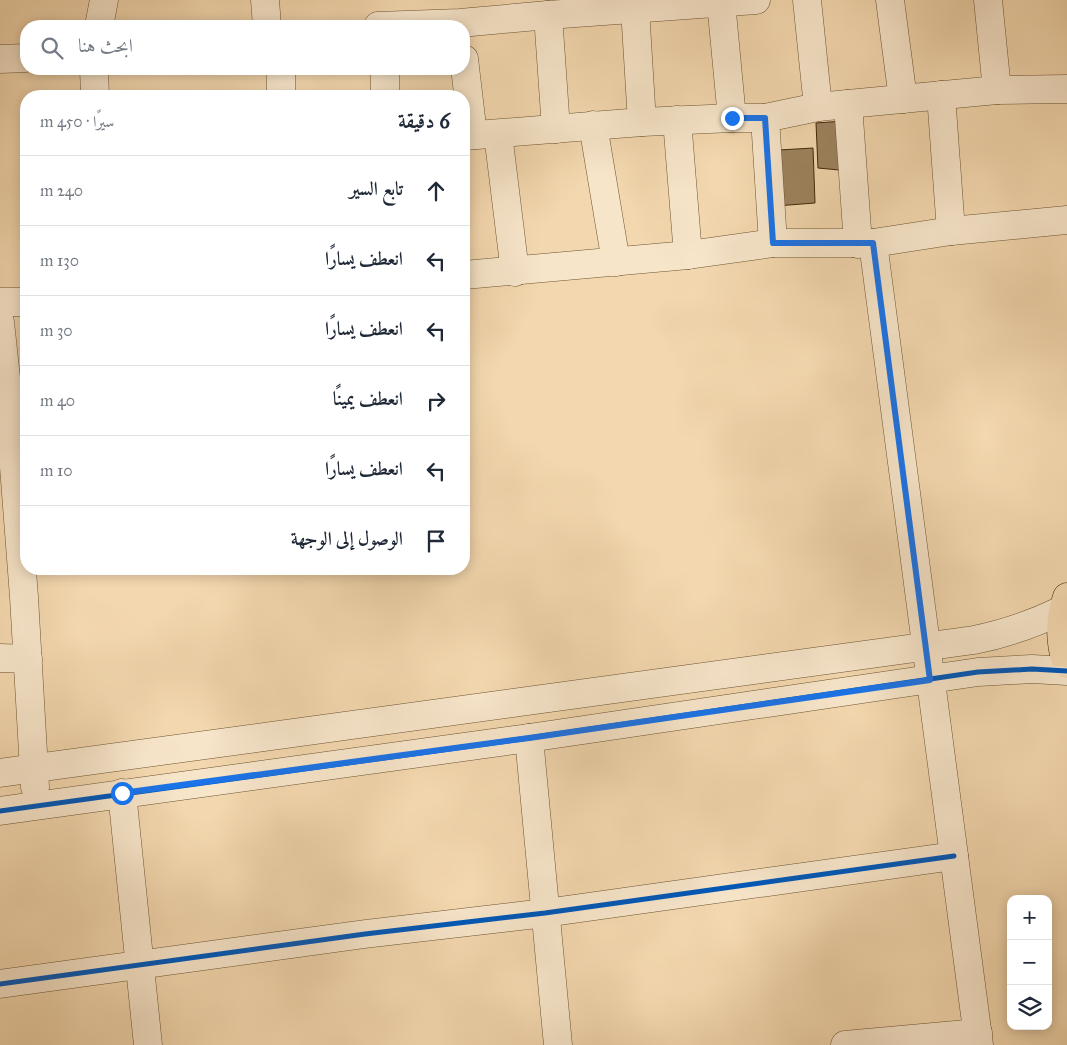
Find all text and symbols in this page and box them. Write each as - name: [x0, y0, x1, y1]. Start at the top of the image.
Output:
- search box: [20, 20, 470, 75]
- icon: search: [38, 34, 66, 62]
- text: ابحث هنا: [78, 34, 133, 57]
- route end: [721, 107, 744, 130]
- text: 6 دقيقة: [398, 108, 450, 134]
- text: سيرًا · 450 m: [40, 112, 114, 131]
- text: تابع السير: [349, 177, 403, 200]
- icon: ahead: [422, 177, 450, 205]
- text: 240 m: [40, 181, 83, 200]
- text: انعطف يسارًا: [325, 247, 403, 270]
- icon: left: [422, 247, 450, 275]
- text: 130 m: [40, 251, 79, 270]
- text: انعطف يسارًا: [325, 317, 403, 340]
- icon: left: [422, 317, 450, 345]
- text: 30 m: [40, 321, 73, 340]
- text: انعطف يمينًا: [333, 387, 403, 410]
- icon: right: [422, 387, 450, 415]
- text: 40 m: [40, 391, 75, 410]
- text: انعطف يسارًا: [325, 457, 403, 480]
- icon: left: [422, 457, 450, 485]
- text: 10 m: [40, 461, 72, 480]
- text: الوصول إلى الوجهة: [291, 527, 403, 550]
- icon: arrive: [422, 527, 450, 555]
- route start: [111, 782, 134, 805]
- map controls: [1007, 895, 1052, 1030]
- button: +: [1007, 895, 1052, 940]
- button: −: [1007, 940, 1052, 985]
- button: layers: [1007, 985, 1052, 1030]

